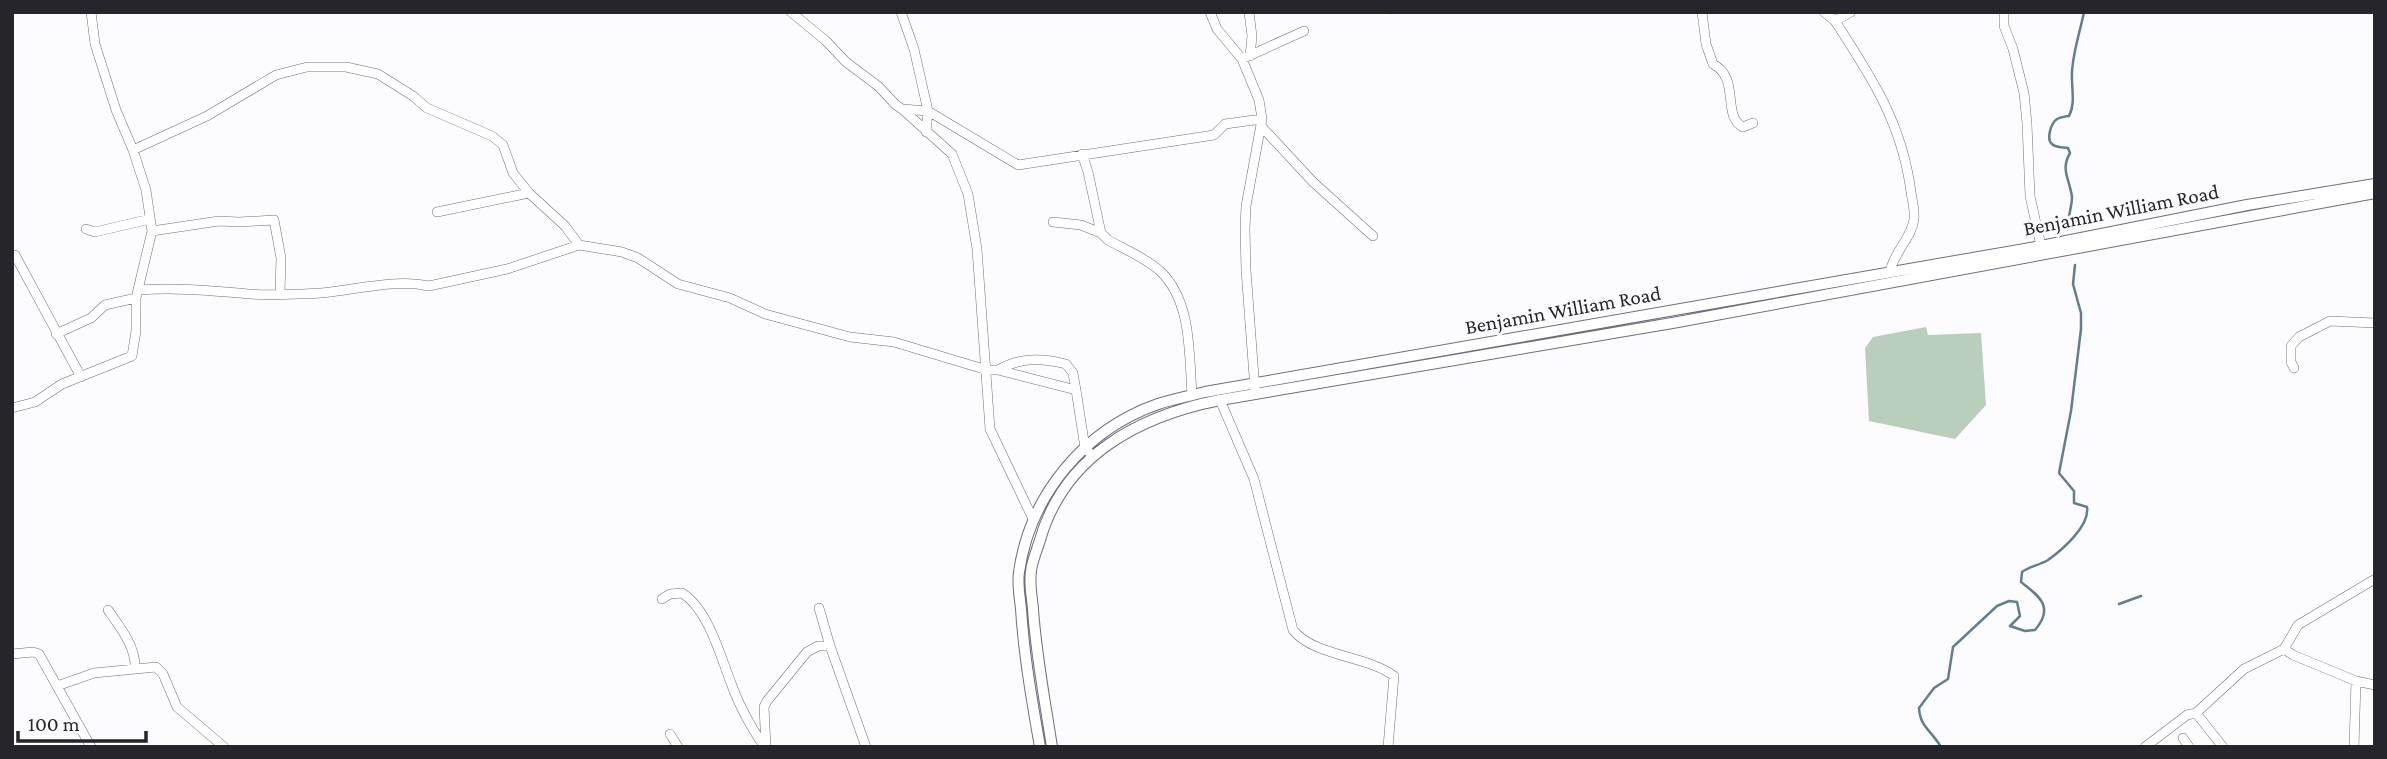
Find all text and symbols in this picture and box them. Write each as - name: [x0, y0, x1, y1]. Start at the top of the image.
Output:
- street label: Benjamin William Road: [2021, 179, 2221, 241]
- street label: Benjamin William Road: [1463, 281, 1663, 339]
- scale bar: [18, 700, 145, 744]
- text: 100 m: [28, 712, 80, 736]

